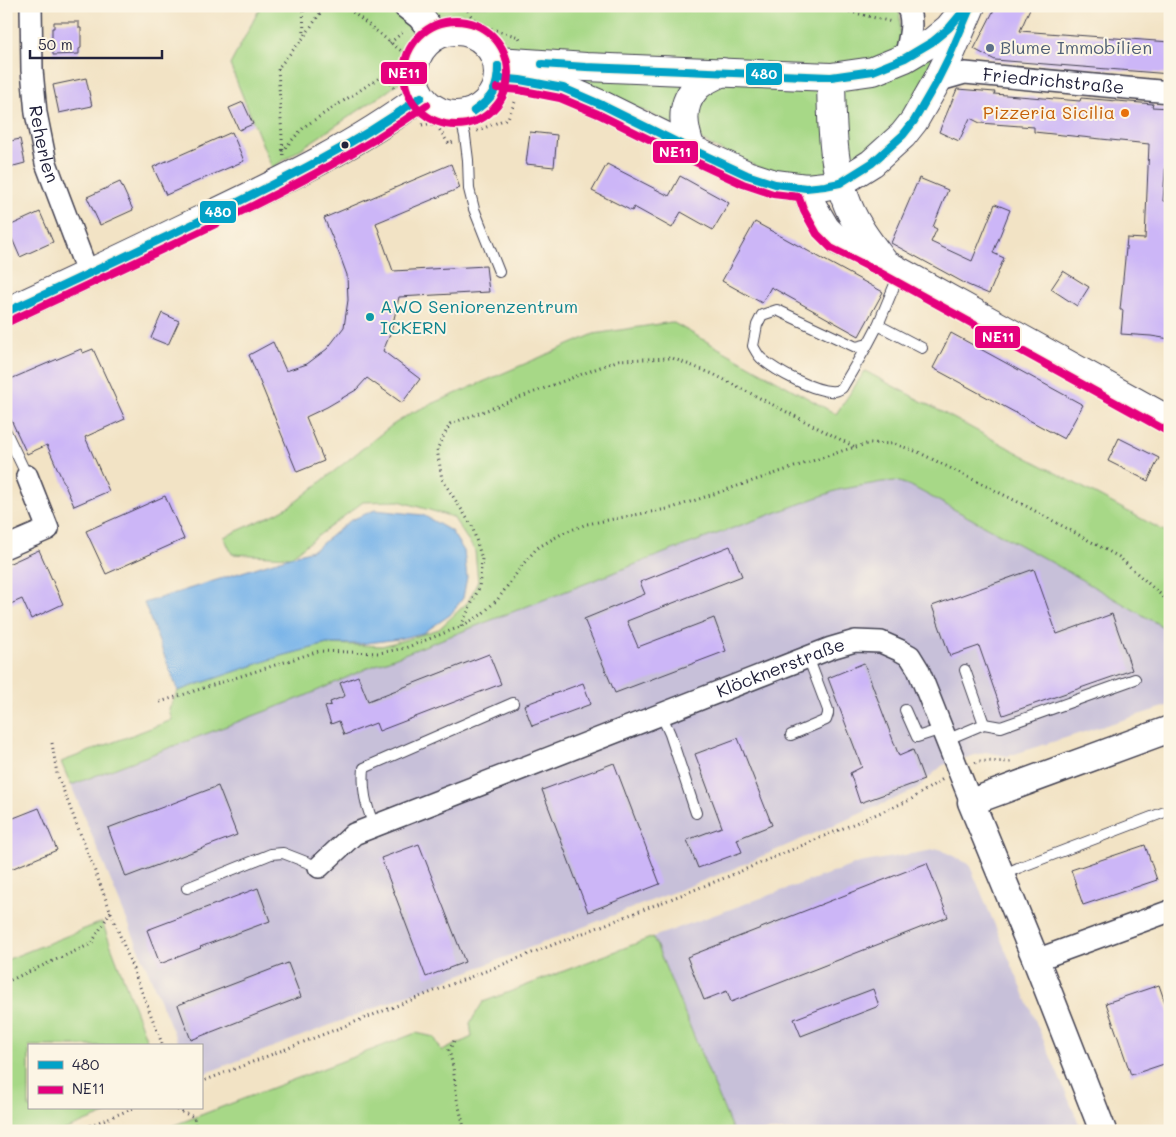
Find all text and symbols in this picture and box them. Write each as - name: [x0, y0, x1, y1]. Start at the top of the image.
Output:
- scale bar: [30, 28, 162, 60]
- text: 50 m: [38, 34, 73, 54]
- place label: Blume Immobilien: [1000, 35, 1152, 59]
- marker: Blume Immobilien: [984, 42, 996, 54]
- line badge: NE11: [380, 61, 428, 85]
- line badge: 480: [745, 62, 783, 86]
- street label: Friedrichstraße: [982, 62, 1125, 99]
- text: NE11: [388, 63, 420, 82]
- text: 480: [751, 64, 777, 83]
- place label: Pizzeria Sicilia: [983, 100, 1115, 124]
- street label: Reherlen: [24, 104, 65, 186]
- marker: Pizzeria Sicilia: [1119, 107, 1131, 119]
- unlabelled marker: [340, 140, 350, 150]
- line badge: NE11: [652, 140, 699, 164]
- text: NE11: [659, 142, 691, 161]
- line badge: 480: [199, 200, 237, 224]
- text: 480: [205, 202, 231, 221]
- place label: AWO Seniorenzentrum ICKERN: [380, 294, 578, 339]
- marker: AWO Seniorenzentrum ICKERN: [364, 311, 376, 323]
- line badge: NE11: [974, 325, 1021, 349]
- text: NE11: [982, 327, 1014, 346]
- street label: Klöcknerstraße: [713, 632, 847, 703]
- legend: [28, 1044, 202, 1110]
- text: 480: [72, 1054, 99, 1074]
- text: NE11: [72, 1078, 105, 1098]

